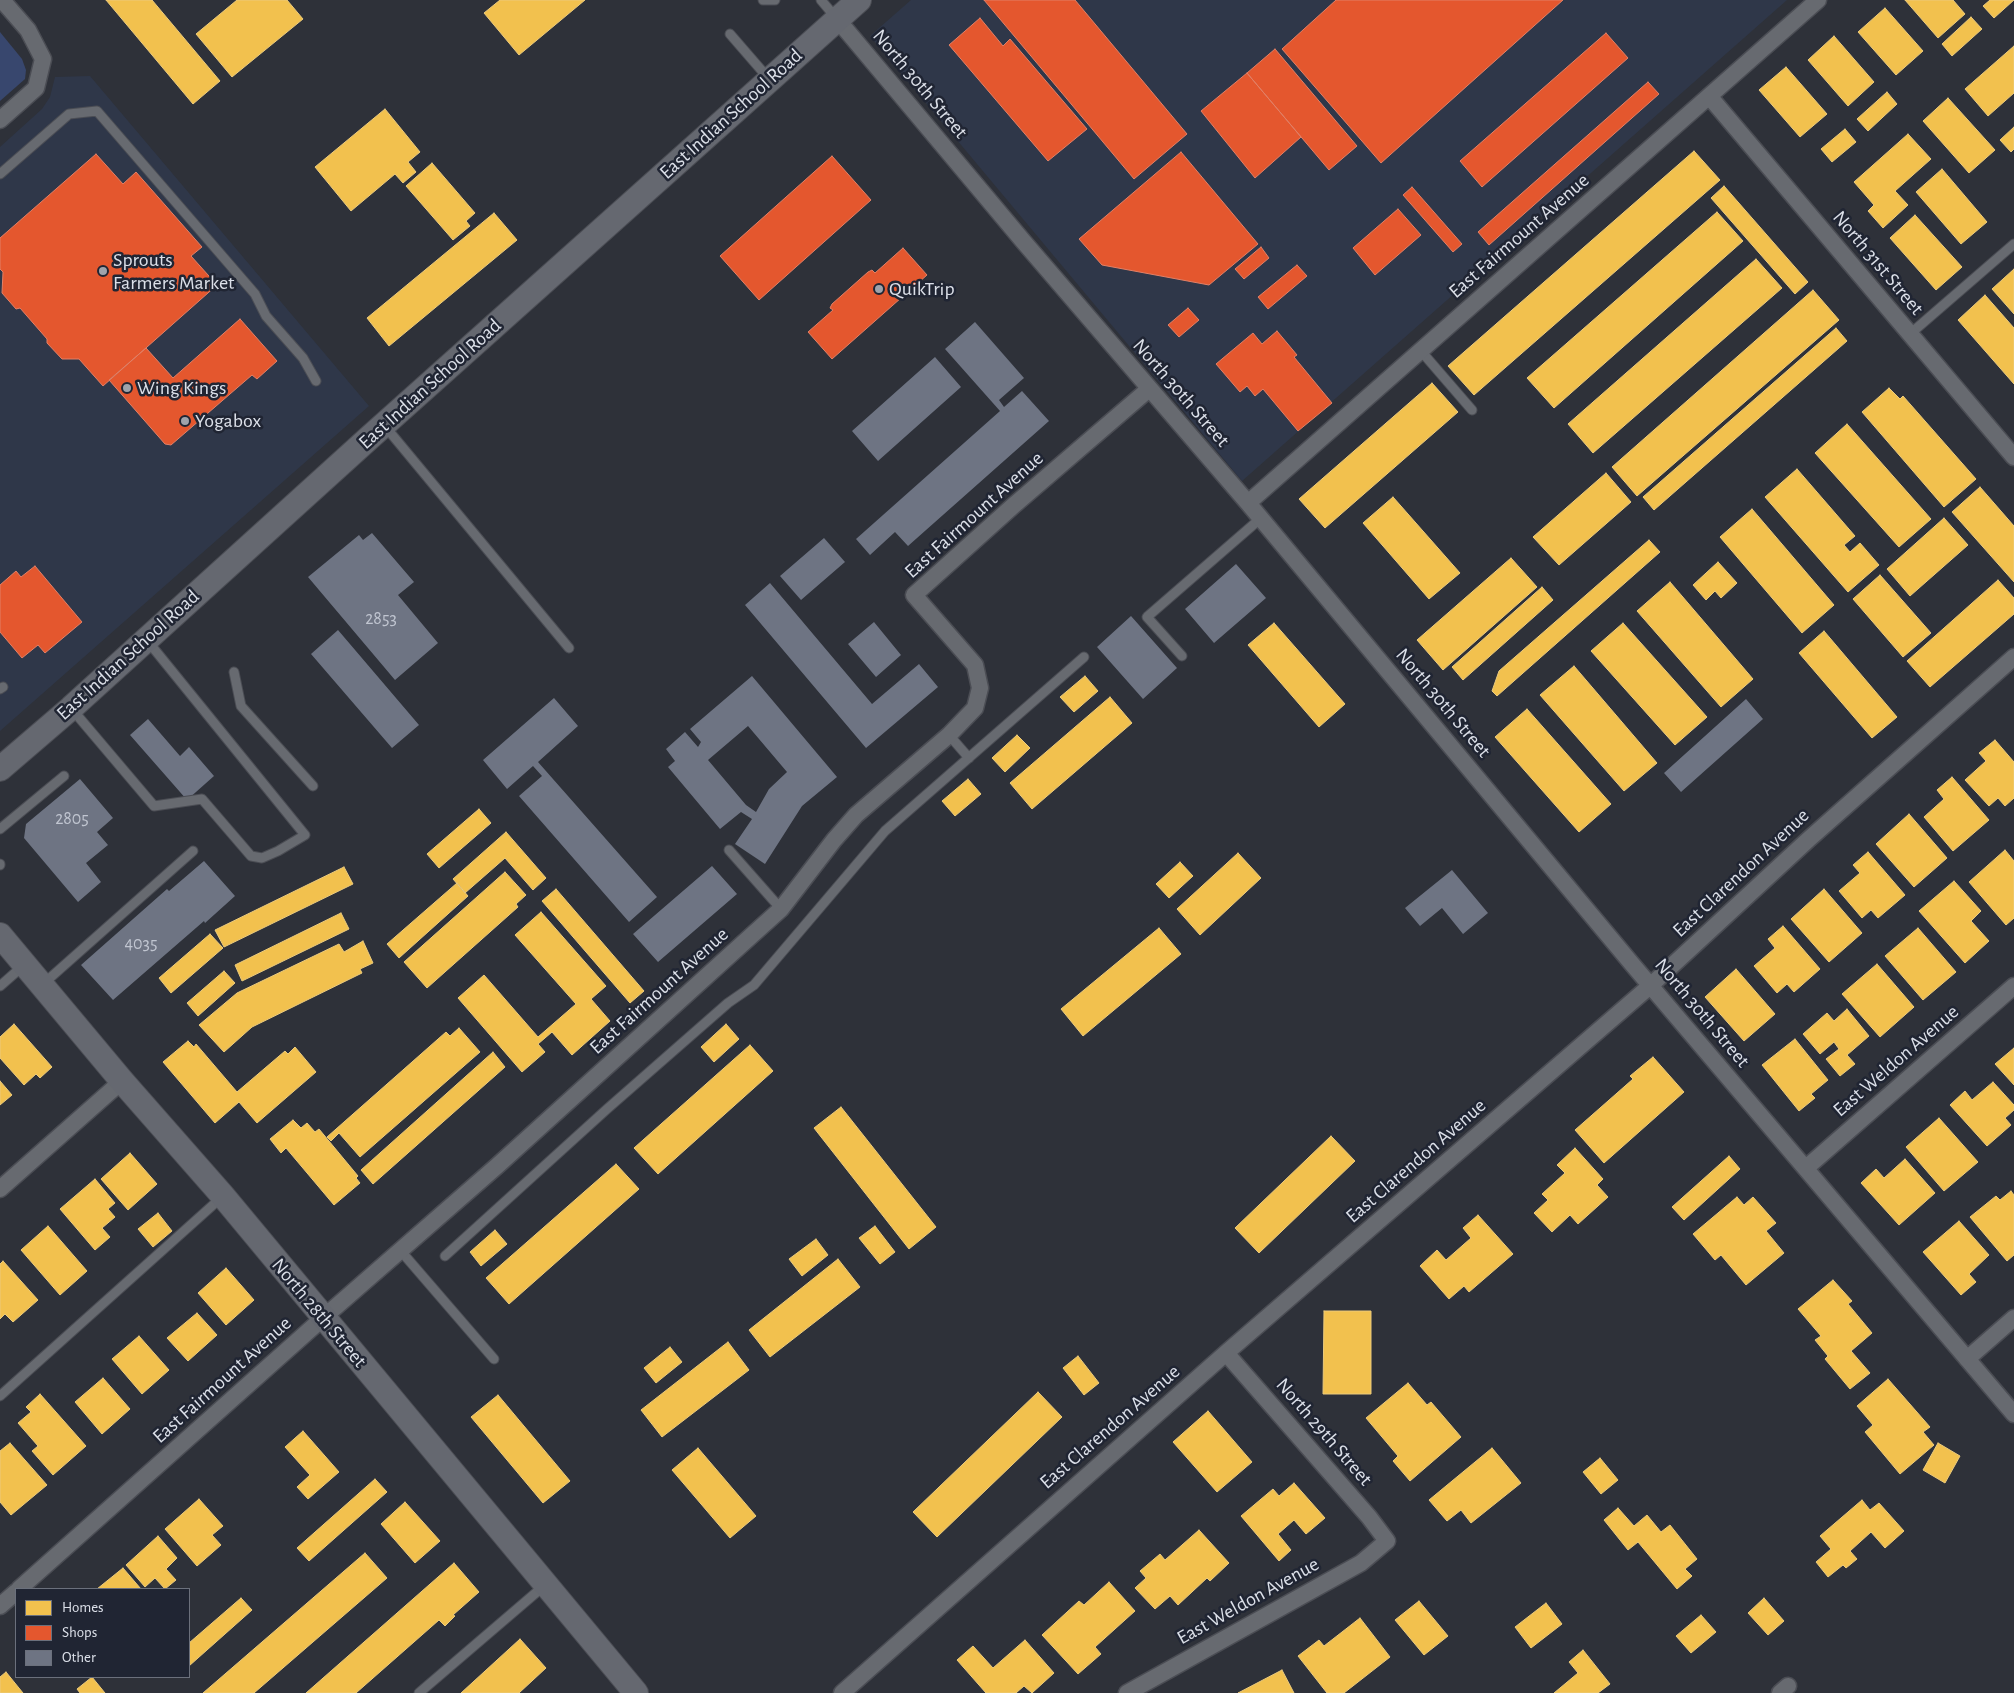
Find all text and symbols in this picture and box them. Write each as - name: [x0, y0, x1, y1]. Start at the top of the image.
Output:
- street label: North 30th Street: [867, 24, 973, 144]
- street label: East Indian School Road: [655, 44, 807, 184]
- street label: East Fairmount Avenue: [1444, 168, 1594, 304]
- street label: North 31st Street: [1827, 206, 1929, 320]
- place label: Sprouts Farmers Market: [113, 248, 234, 295]
- marker: Sprouts Farmers Market: [97, 265, 109, 277]
- place label: QuikTrip: [889, 277, 955, 301]
- marker: QuikTrip: [873, 283, 885, 295]
- street label: East Indian School Road: [354, 314, 506, 454]
- street label: North 30th Street: [1128, 334, 1234, 452]
- place label: Wing Kings: [137, 376, 226, 400]
- marker: Wing Kings: [121, 382, 133, 394]
- place label: Yogabox: [195, 409, 261, 433]
- marker: Yogabox: [179, 415, 191, 427]
- street label: East Fairmount Avenue: [900, 446, 1048, 584]
- street label: East Indian School Road: [52, 585, 204, 725]
- house number: 2853: [365, 608, 397, 630]
- street label: North 30th Street: [1390, 643, 1496, 763]
- street label: East Clarendon Avenue: [1668, 804, 1814, 942]
- house number: 2805: [55, 808, 89, 830]
- street label: East Fairmount Avenue: [585, 922, 733, 1060]
- house number: 4035: [124, 933, 158, 955]
- street label: North 30th Street: [1649, 953, 1755, 1073]
- street label: East Weldon Avenue: [1828, 1000, 1964, 1122]
- street label: East Clarendon Avenue: [1341, 1094, 1491, 1228]
- street label: North 28th Street: [266, 1254, 372, 1372]
- street label: East Fairmount Avenue: [148, 1311, 296, 1449]
- street label: East Clarendon Avenue: [1035, 1360, 1185, 1494]
- street label: North 29th Street: [1271, 1373, 1377, 1491]
- street label: East Weldon Avenue: [1173, 1552, 1323, 1650]
- legend: [15, 1588, 190, 1678]
- text: Homes: [62, 1600, 104, 1615]
- text: Shops: [62, 1625, 97, 1640]
- text: Other: [62, 1650, 96, 1665]

